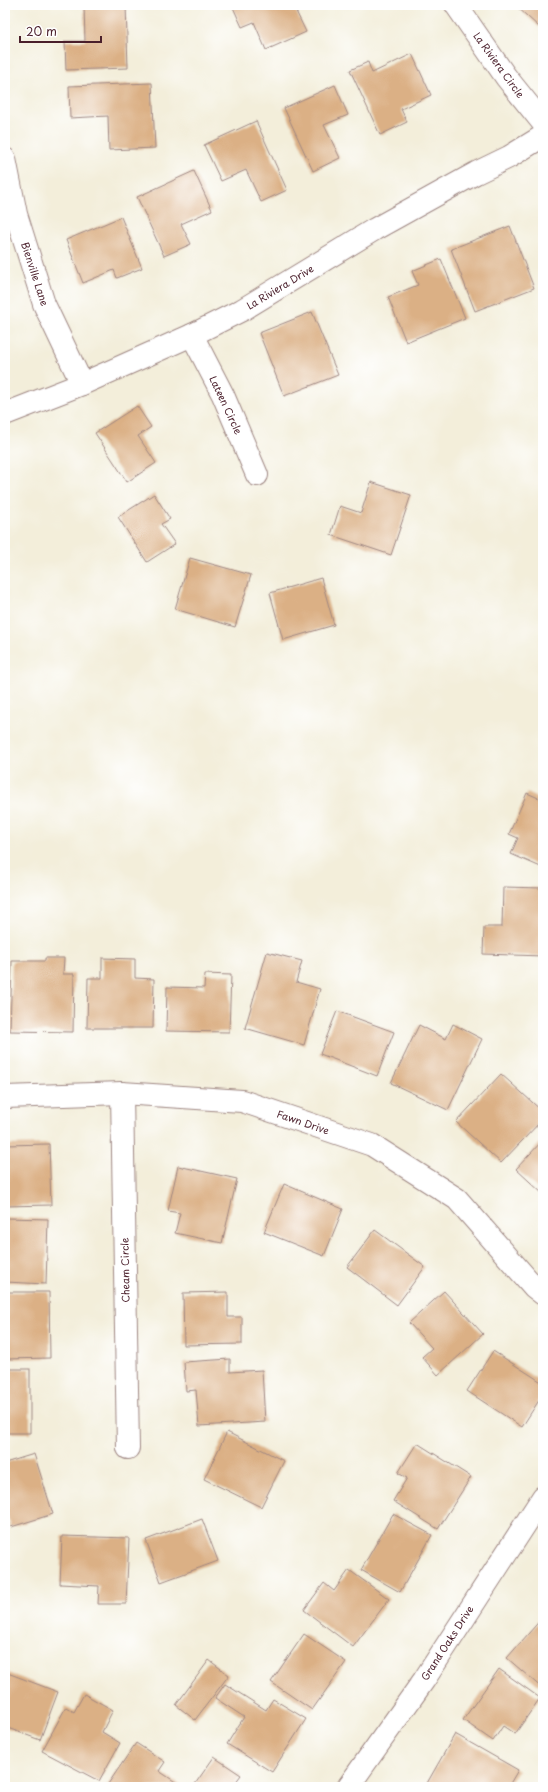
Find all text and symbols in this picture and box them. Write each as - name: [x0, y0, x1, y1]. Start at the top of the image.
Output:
- scale bar: [20, 18, 101, 44]
- text: 20 m: [26, 22, 57, 40]
- street label: La Riviera Circle: [470, 29, 529, 101]
- street label: Bienville Lane: [18, 240, 53, 308]
- street label: La Riviera Drive: [243, 261, 316, 313]
- street label: Lateen Circle: [206, 373, 247, 437]
- street label: Fawn Drive: [275, 1106, 331, 1137]
- street label: Cheam Circle: [116, 1237, 133, 1303]
- street label: Grand Oaks Drive: [417, 1602, 477, 1683]

